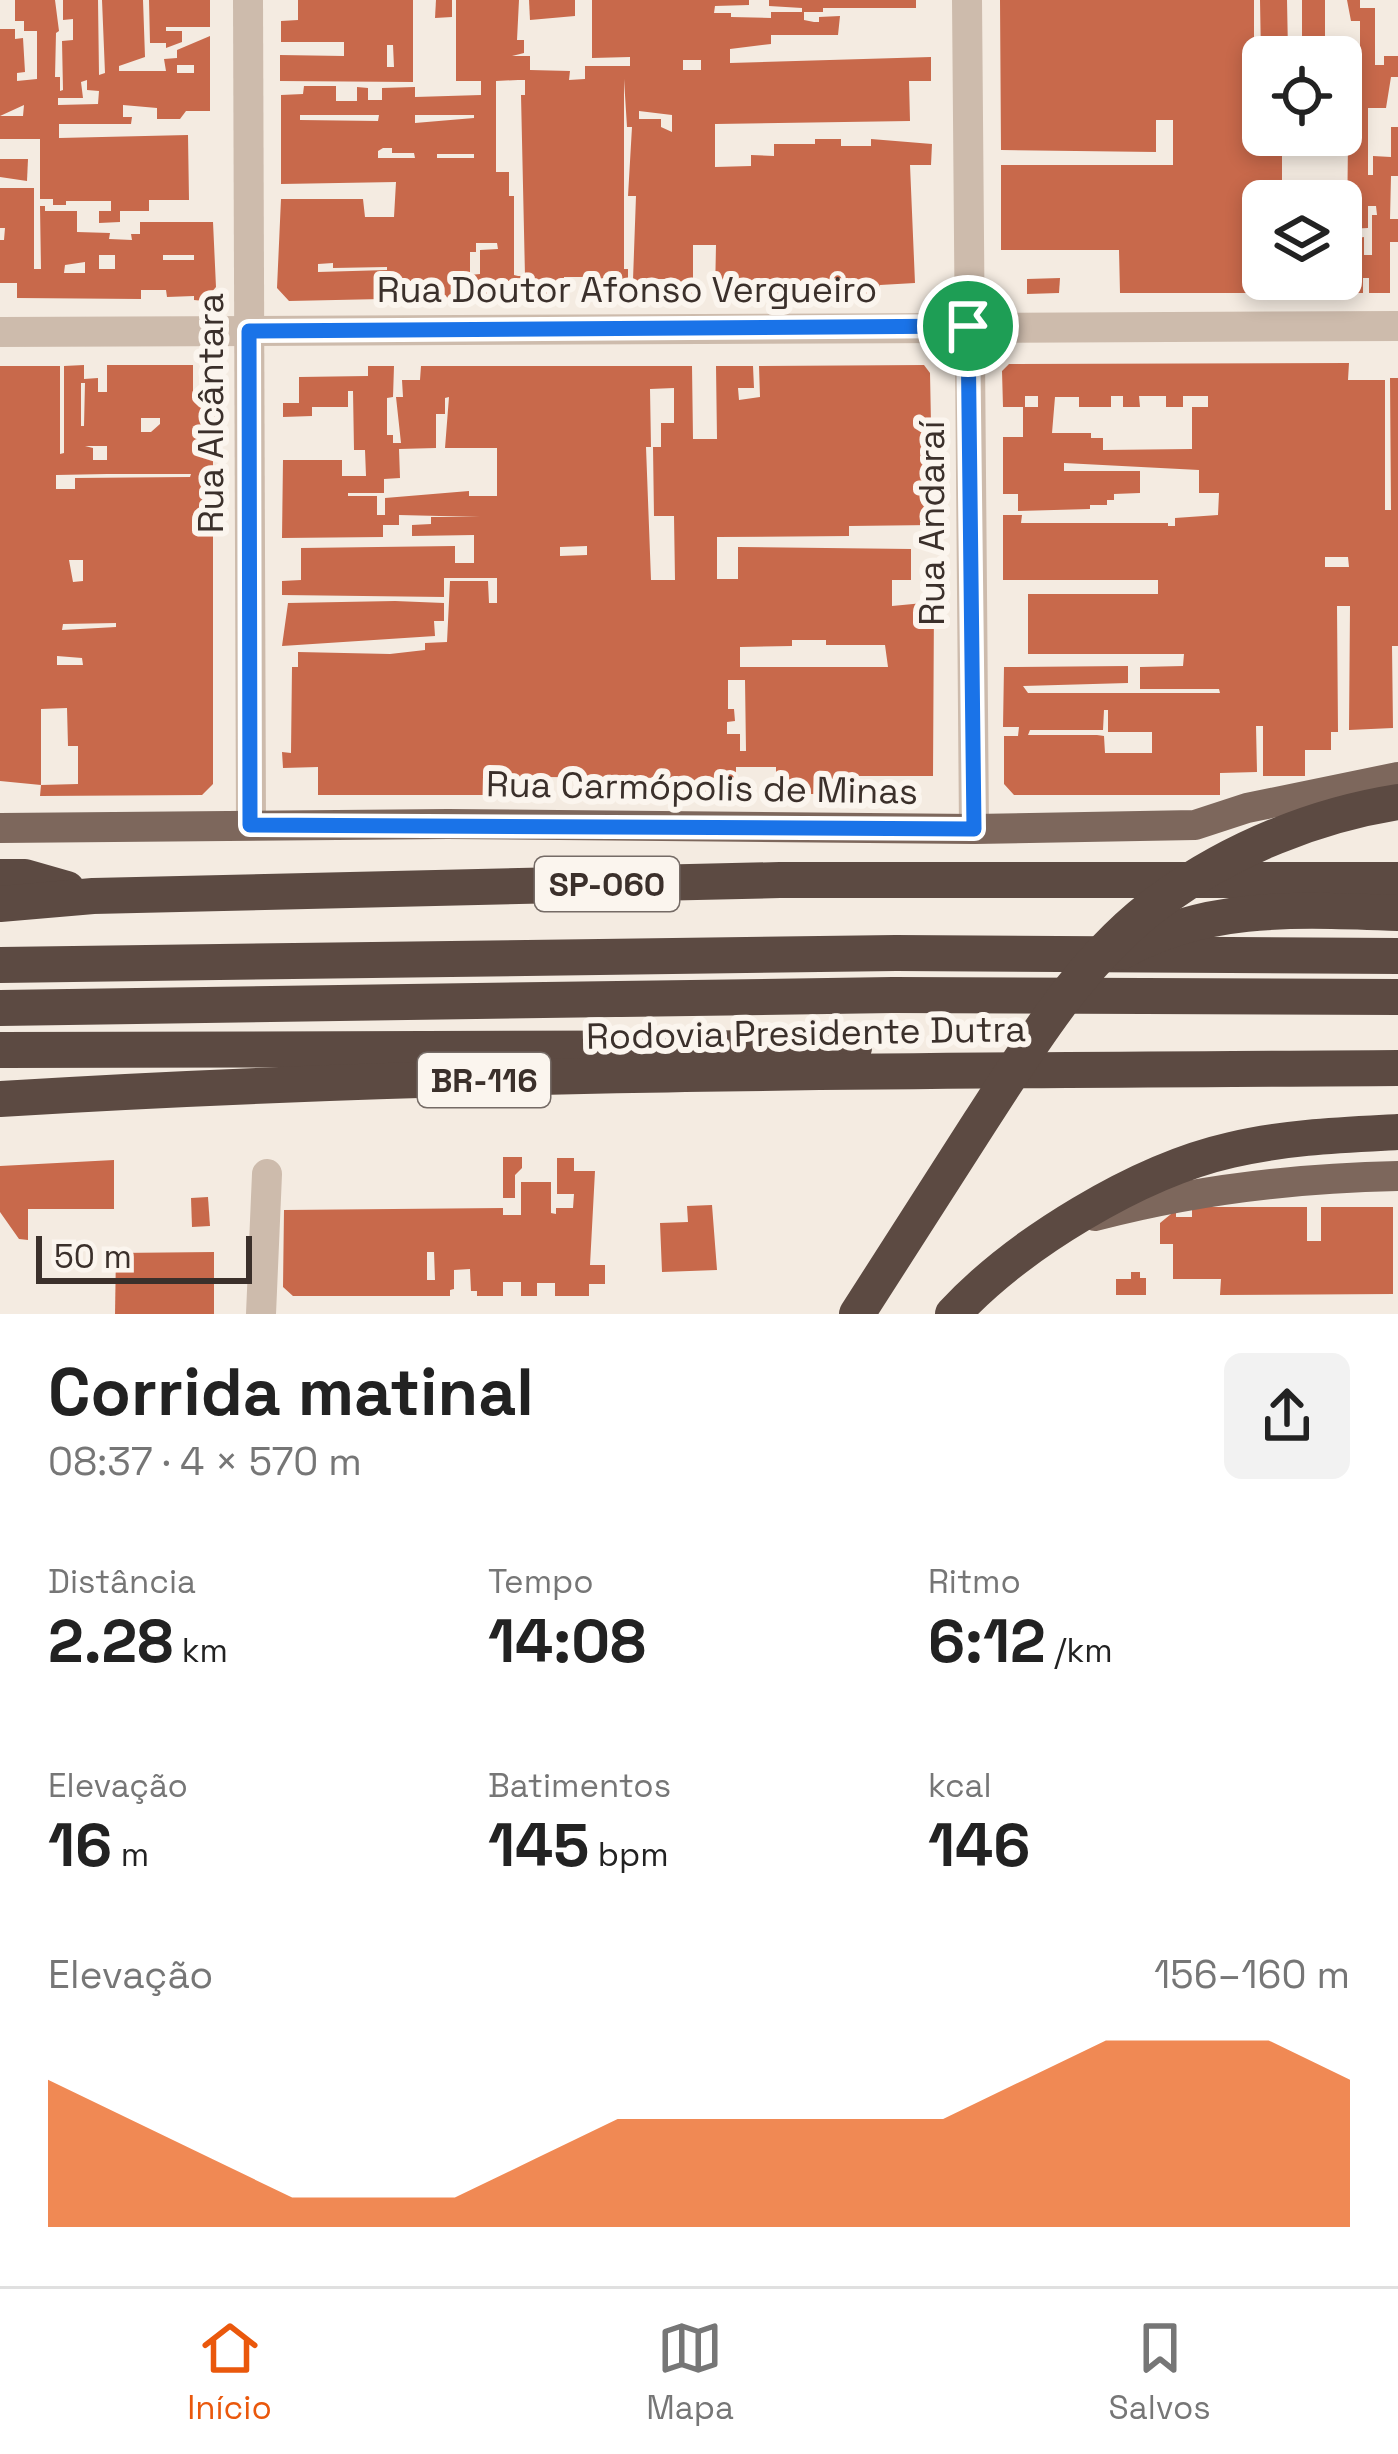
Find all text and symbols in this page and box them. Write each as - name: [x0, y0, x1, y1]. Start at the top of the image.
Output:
- map controls: [1242, 36, 1362, 300]
- button: locate: [1242, 36, 1362, 156]
- button: layers: [1242, 180, 1362, 300]
- street label: Rua Doutor Afonso Vergueiro: [377, 267, 877, 313]
- pin: [917, 275, 1019, 377]
- street label: Rua Alcântara: [188, 293, 234, 533]
- icon: arrive: [935, 293, 1001, 359]
- street label: Rua Andaraí: [909, 420, 955, 626]
- street label: Rua Carmópolis de Minas: [486, 761, 918, 815]
- road number: SP-060: [535, 857, 679, 911]
- street label: Rodovia Presidente Dutra: [586, 1006, 1026, 1060]
- road number: BR-116: [418, 1053, 550, 1107]
- scale bar: [36, 1230, 252, 1283]
- text: 50 m: [54, 1236, 132, 1278]
- text: Corrida matinal: [48, 1350, 534, 1434]
- button: share: [1224, 1353, 1350, 1479]
- text: 08:37 · 4 × 570 m: [48, 1437, 362, 1486]
- text: Distância: [48, 1561, 196, 1603]
- text: Tempo: [488, 1561, 594, 1603]
- text: Ritmo: [928, 1561, 1021, 1603]
- text: 2.28: [48, 1603, 173, 1680]
- text: 14:08: [488, 1603, 646, 1680]
- text: 6:12: [928, 1603, 1046, 1680]
- text: km: [173, 1630, 228, 1672]
- text: /km: [1046, 1630, 1113, 1672]
- text: Elevação: [48, 1765, 188, 1807]
- text: Batimentos: [488, 1765, 671, 1807]
- text: kcal: [928, 1765, 992, 1807]
- text: 16: [48, 1807, 112, 1884]
- text: 145: [488, 1807, 589, 1884]
- text: 146: [928, 1807, 1030, 1884]
- text: m: [112, 1834, 149, 1876]
- text: bpm: [589, 1834, 669, 1876]
- text: Elevação: [48, 1950, 213, 1999]
- text: 156–160 m: [1154, 1950, 1350, 1999]
- tab: Início: [187, 2315, 272, 2429]
- tab: Mapa: [646, 2315, 734, 2429]
- tab: Salvos: [1109, 2315, 1211, 2429]

